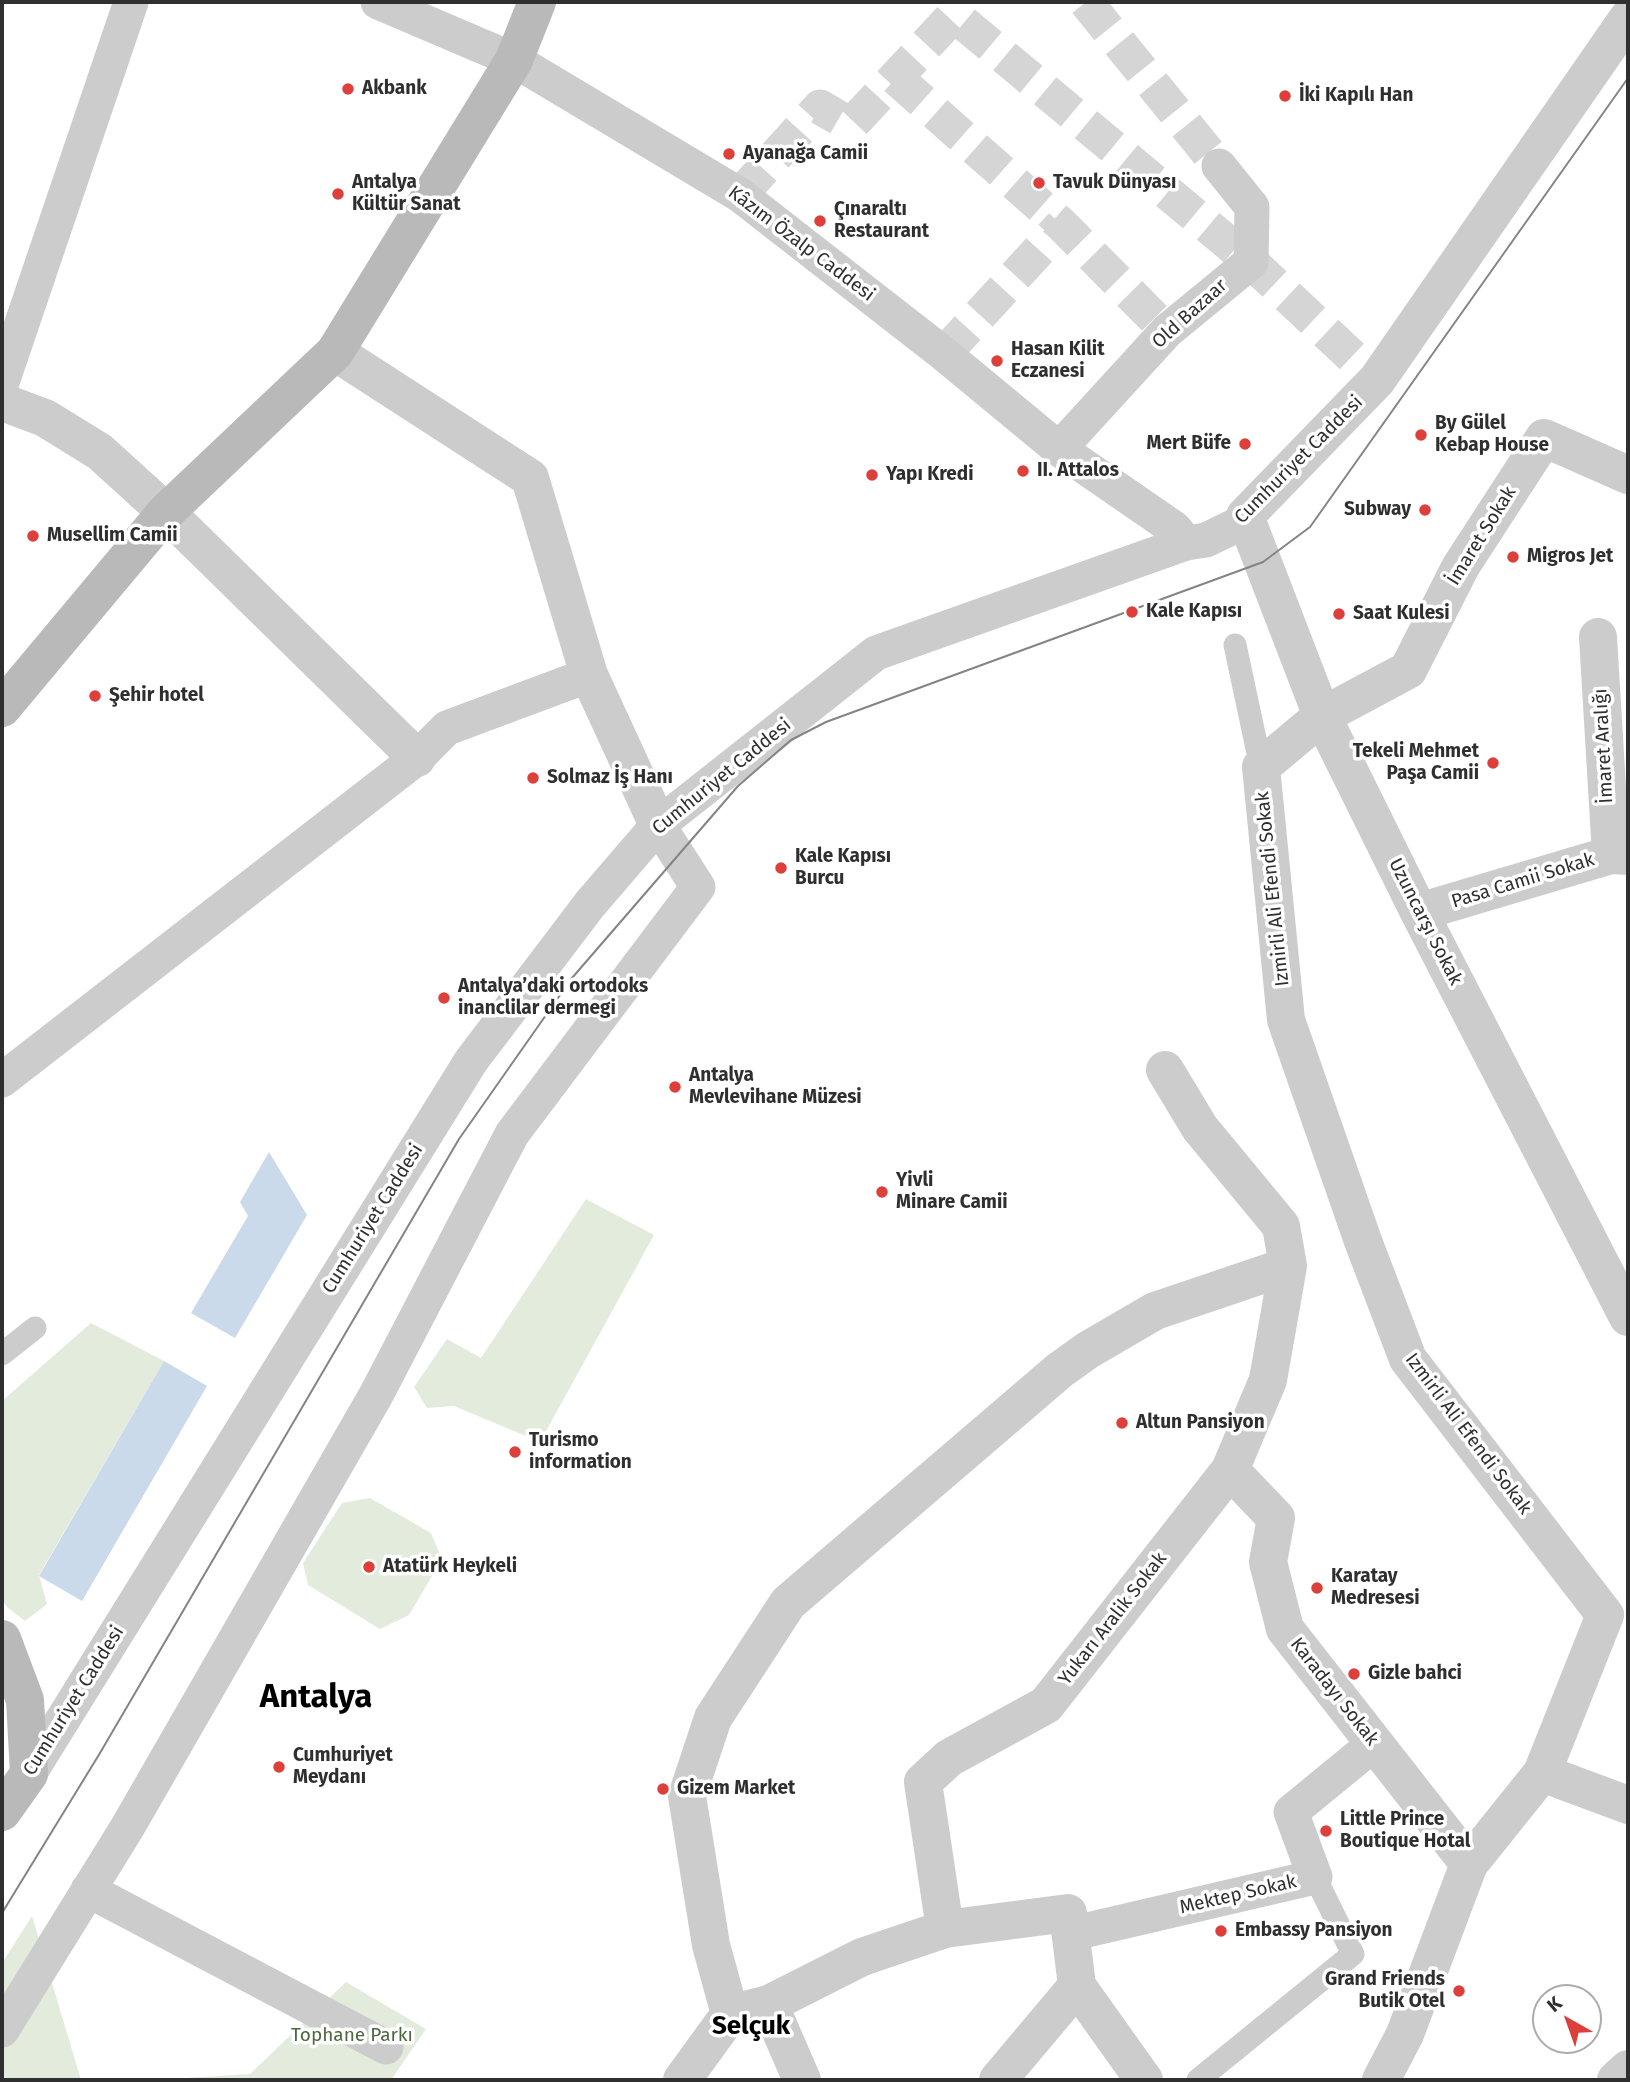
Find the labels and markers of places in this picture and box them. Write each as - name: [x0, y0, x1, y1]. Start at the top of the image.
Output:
- place label: Akbank: [362, 78, 427, 100]
- marker: Akbank: [340, 81, 356, 97]
- place label: İki Kapılı Han: [1299, 85, 1413, 107]
- marker: İki Kapılı Han: [1277, 88, 1293, 104]
- place label: Ayanağa Camii: [743, 143, 868, 165]
- marker: Ayanağa Camii: [721, 146, 737, 162]
- place label: Antalya Kültür Sanat: [352, 172, 461, 216]
- place label: Tavuk Dünyası: [1053, 172, 1176, 194]
- marker: Tavuk Dünyası: [1031, 175, 1047, 191]
- marker: Antalya Kültür Sanat: [330, 186, 346, 202]
- place label: Çınaraltı Restaurant: [834, 199, 929, 243]
- marker: Çınaraltı Restaurant: [812, 213, 828, 229]
- place label: Hasan Kilit Eczanesi: [1011, 339, 1104, 383]
- marker: Hasan Kilit Eczanesi: [989, 353, 1005, 369]
- place label: By Gülel Kebap House: [1435, 413, 1549, 457]
- marker: By Gülel Kebap House: [1413, 427, 1429, 443]
- place label: Mert Büfe: [1146, 433, 1231, 455]
- marker: Mert Büfe: [1237, 436, 1253, 452]
- place label: II. Attalos: [1037, 460, 1119, 482]
- marker: II. Attalos: [1015, 463, 1031, 479]
- place label: Yapı Kredi: [886, 464, 974, 486]
- marker: Yapı Kredi: [864, 467, 880, 483]
- place label: Subway: [1344, 499, 1411, 521]
- marker: Subway: [1417, 502, 1433, 518]
- place label: Musellim Camii: [47, 525, 178, 547]
- marker: Musellim Camii: [25, 528, 41, 544]
- place label: Migros Jet: [1527, 546, 1613, 568]
- marker: Migros Jet: [1505, 549, 1521, 565]
- place label: Kale Kapısı: [1146, 601, 1242, 623]
- place label: Saat Kulesi: [1353, 603, 1450, 625]
- marker: Kale Kapısı: [1124, 604, 1140, 620]
- marker: Saat Kulesi: [1331, 606, 1347, 622]
- place label: Şehir hotel: [109, 685, 204, 707]
- marker: Şehir hotel: [87, 688, 103, 704]
- place label: Tekeli Mehmet Paşa Camii: [1353, 741, 1479, 785]
- marker: Tekeli Mehmet Paşa Camii: [1485, 755, 1501, 771]
- place label: Solmaz İş Hanı: [547, 767, 673, 789]
- marker: Solmaz İş Hanı: [525, 770, 541, 786]
- place label: Kale Kapısı Burcu: [795, 846, 891, 890]
- marker: Kale Kapısı Burcu: [773, 860, 789, 876]
- place label: Antalya’daki ortodoks inanclilar dermegi: [458, 976, 648, 1020]
- marker: Antalya’daki ortodoks inanclilar dermegi: [436, 990, 452, 1006]
- place label: Antalya Mevlevihane Müzesi: [689, 1065, 862, 1109]
- marker: Antalya Mevlevihane Müzesi: [667, 1079, 683, 1095]
- place label: Yivli Minare Camii: [896, 1170, 1008, 1214]
- marker: Yivli Minare Camii: [874, 1184, 890, 1200]
- place label: Altun Pansiyon: [1136, 1412, 1265, 1434]
- marker: Altun Pansiyon: [1114, 1415, 1130, 1431]
- place label: Turismo information: [529, 1430, 632, 1474]
- marker: Turismo information: [507, 1444, 523, 1460]
- place label: Atatürk Heykeli: [383, 1556, 517, 1578]
- marker: Atatürk Heykeli: [361, 1559, 377, 1575]
- place label: Karatay Medresesi: [1331, 1566, 1420, 1610]
- marker: Karatay Medresesi: [1309, 1580, 1325, 1596]
- place label: Gizle bahci: [1368, 1663, 1462, 1685]
- marker: Gizle bahci: [1346, 1666, 1362, 1682]
- place label: Cumhuriyet Meydanı: [293, 1745, 393, 1789]
- marker: Cumhuriyet Meydanı: [271, 1759, 287, 1775]
- place label: Gizem Market: [677, 1778, 795, 1800]
- marker: Gizem Market: [655, 1781, 671, 1797]
- place label: Little Prince Boutique Hotal: [1340, 1809, 1470, 1853]
- marker: Little Prince Boutique Hotal: [1318, 1823, 1334, 1839]
- place label: Embassy Pansiyon: [1235, 1920, 1393, 1942]
- marker: Embassy Pansiyon: [1213, 1923, 1229, 1939]
- place label: Grand Friends Butik Otel: [1325, 1969, 1445, 2013]
- marker: Grand Friends Butik Otel: [1451, 1983, 1467, 1999]

